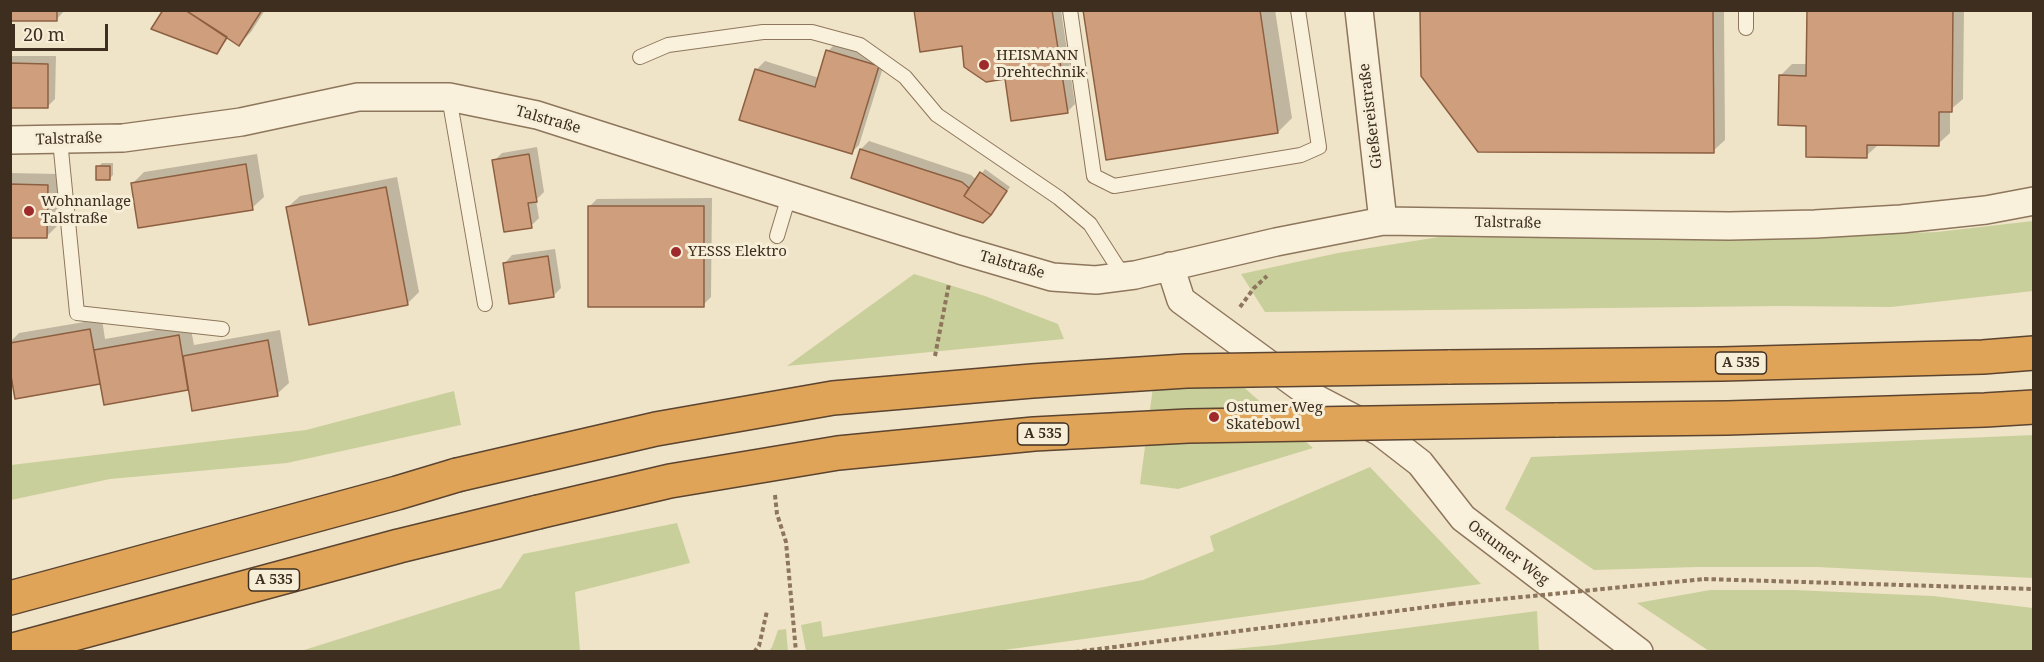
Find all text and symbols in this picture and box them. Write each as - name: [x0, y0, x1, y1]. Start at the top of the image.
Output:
- scale bar: [15, 12, 111, 50]
- text: 20 m: [23, 22, 65, 46]
- place label: HEISMANN Drehtechnik: [996, 47, 1085, 82]
- marker: HEISMANN Drehtechnik: [977, 58, 991, 72]
- street label: Gießereistraße: [1356, 62, 1386, 170]
- street label: Talstraße: [513, 102, 583, 138]
- street label: Talstraße: [35, 129, 103, 149]
- place label: Wohnanlage Talstraße: [41, 193, 131, 228]
- marker: Wohnanlage Talstraße: [22, 204, 36, 218]
- street label: Talstraße: [1474, 213, 1542, 233]
- place label: YESSS Elektro: [688, 243, 787, 261]
- marker: YESSS Elektro: [669, 245, 683, 259]
- street label: Talstraße: [977, 247, 1047, 283]
- road number: A 535: [1716, 352, 1766, 374]
- place label: Ostumer Weg Skatebowl: [1226, 399, 1323, 434]
- marker: Ostumer Weg Skatebowl: [1207, 410, 1221, 424]
- road number: A 535: [1018, 423, 1068, 445]
- street label: Ostumer Weg: [1464, 517, 1552, 589]
- road number: A 535: [248, 569, 300, 591]

